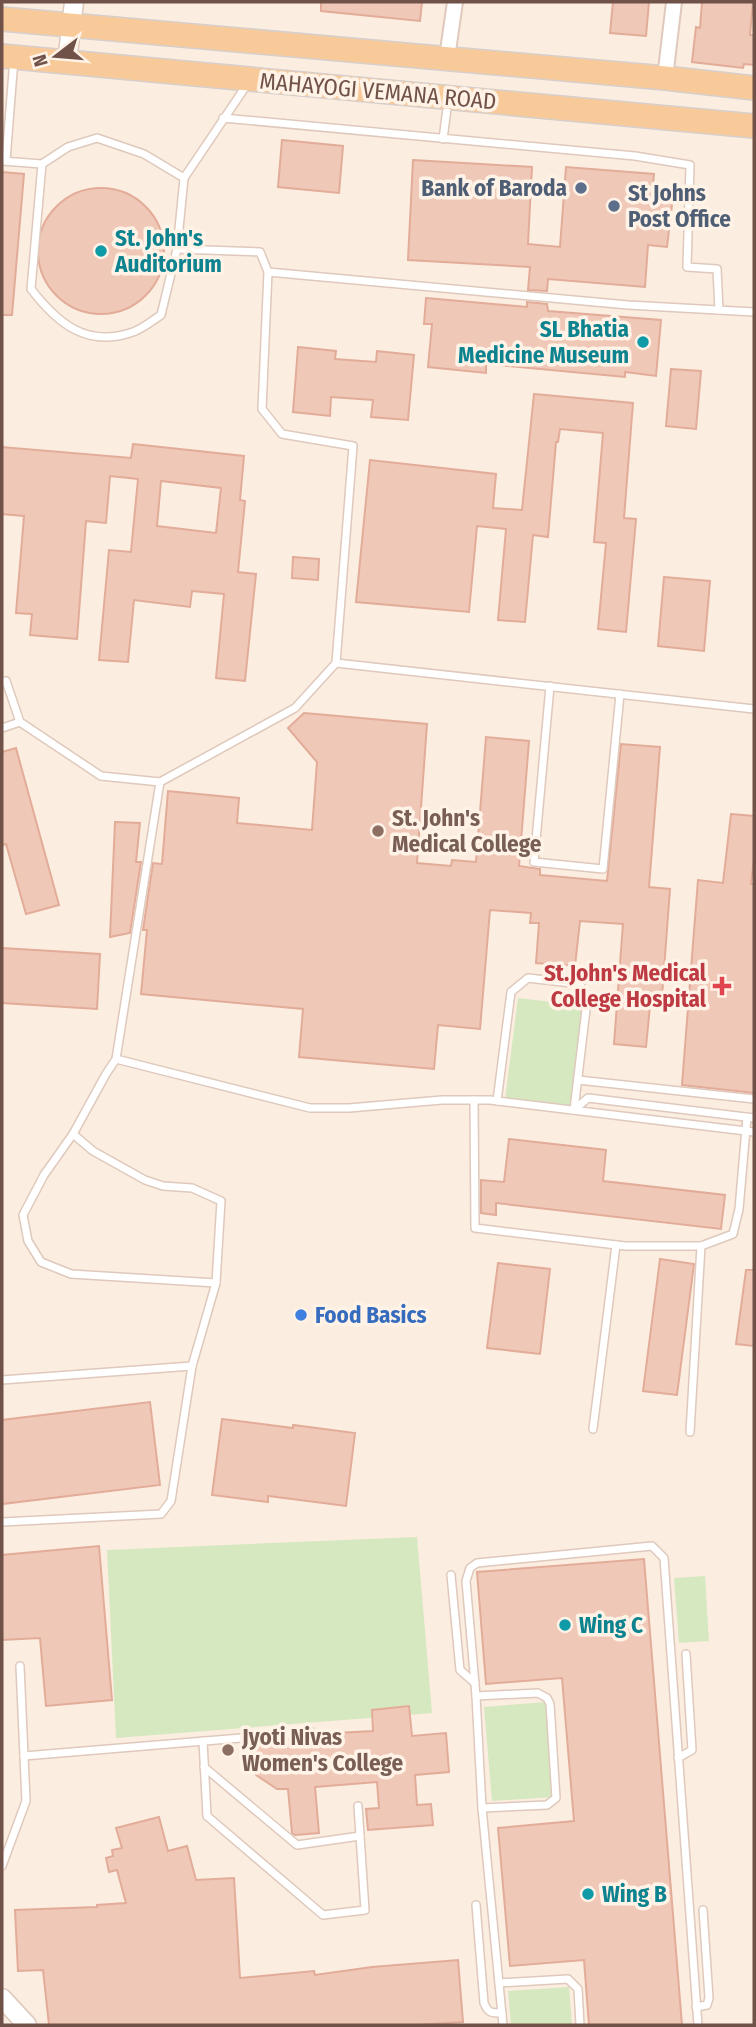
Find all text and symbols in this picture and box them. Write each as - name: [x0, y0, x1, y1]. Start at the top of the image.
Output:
- north arrow: [21, 21, 91, 91]
- text: N: [28, 52, 53, 69]
- street label: MAHAYOGI VEMANA ROAD: [258, 67, 498, 115]
- place label: Bank of Baroda: [421, 174, 567, 202]
- place label: St Johns Post Office: [628, 179, 731, 233]
- marker: Bank of Baroda: [573, 180, 589, 196]
- marker: St Johns Post Office: [606, 198, 622, 214]
- place label: St. John's Auditorium: [114, 224, 222, 278]
- marker: St. John's Auditorium: [93, 243, 109, 259]
- place label: SL Bhatia Medicine Museum: [458, 315, 629, 369]
- marker: SL Bhatia Medicine Museum: [635, 334, 651, 350]
- place label: St. John's Medical College: [392, 804, 542, 858]
- marker: St. John's Medical College: [370, 823, 386, 839]
- place label: St.John's Medical College Hospital: [544, 959, 707, 1013]
- marker: St.John's Medical College Hospital: [712, 976, 732, 996]
- place label: Food Basics: [315, 1301, 427, 1329]
- marker: Food Basics: [293, 1307, 309, 1323]
- place label: Wing C: [579, 1611, 643, 1639]
- marker: Wing C: [557, 1617, 573, 1633]
- place label: Jyoti Nivas Women's College: [241, 1723, 404, 1777]
- marker: Jyoti Nivas Women's College: [220, 1742, 236, 1758]
- place label: Wing B: [602, 1880, 667, 1908]
- marker: Wing B: [580, 1886, 596, 1902]

